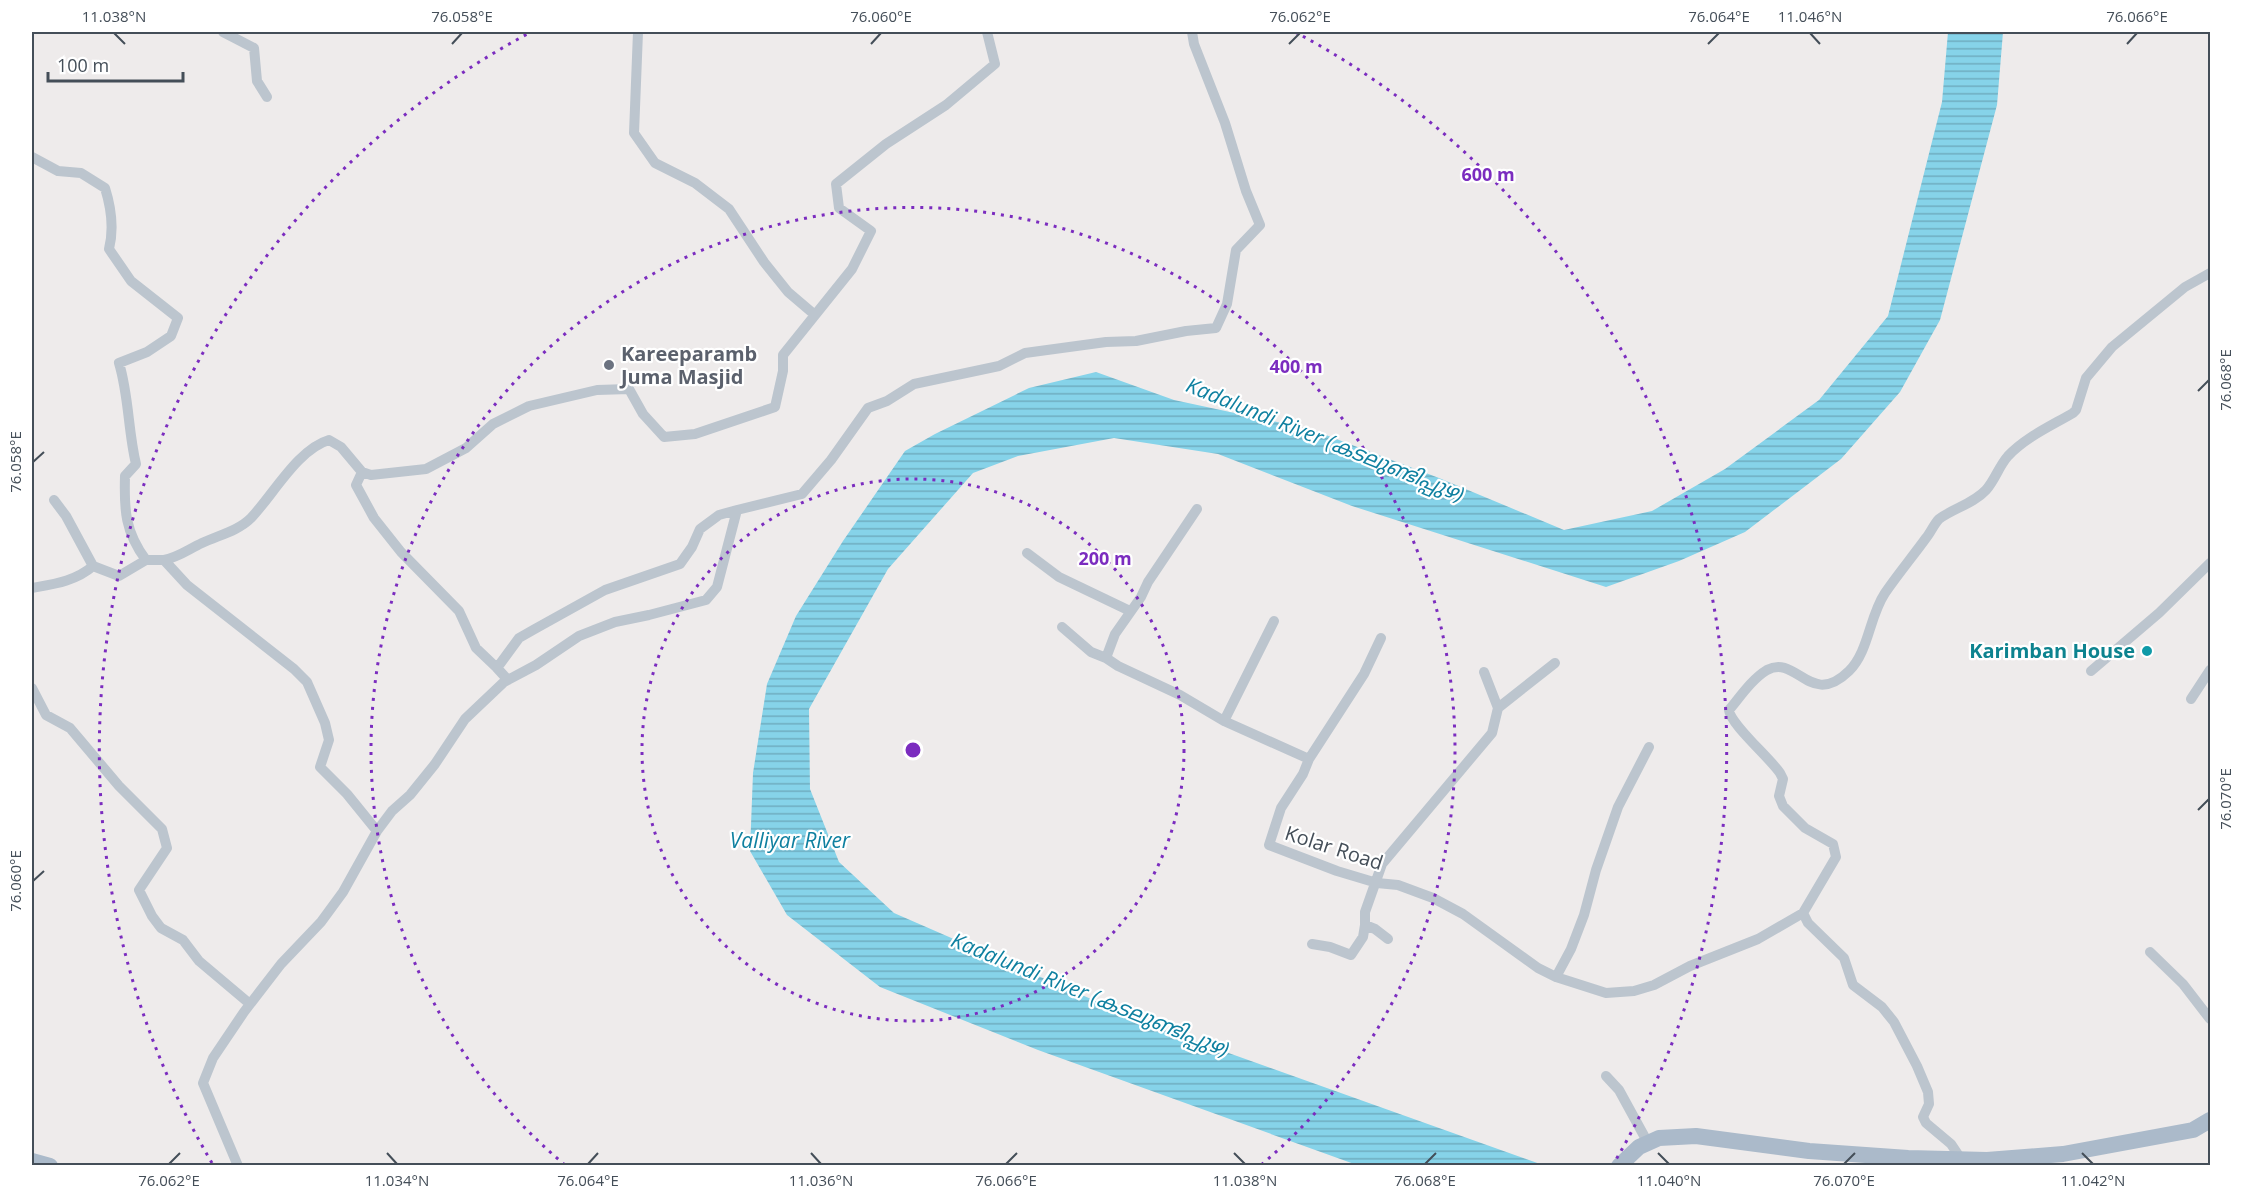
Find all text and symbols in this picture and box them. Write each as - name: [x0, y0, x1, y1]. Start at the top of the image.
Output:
- text: 11.038°N: [82, 6, 146, 26]
- text: 76.058°E: [431, 6, 493, 26]
- text: 76.060°E: [850, 6, 912, 26]
- text: 76.062°E: [1269, 6, 1331, 26]
- text: 76.064°E: [1688, 6, 1750, 26]
- text: 11.046°N: [1778, 6, 1842, 26]
- text: 76.066°E: [2106, 6, 2168, 26]
- scale bar: [48, 45, 183, 83]
- text: 100 m: [57, 53, 109, 77]
- text: 600 m: [1461, 162, 1515, 186]
- place label: Kareeparamb Juma Masjid: [619, 340, 757, 390]
- text: 76.068°E: [2215, 349, 2235, 411]
- text: 400 m: [1269, 354, 1323, 378]
- marker: Kareeparamb Juma Masjid: [602, 358, 616, 372]
- water label: Kadalundi River (കടലുണ്ടിപ്പുഴ): [1182, 370, 1468, 509]
- text: 76.058°E: [5, 431, 25, 493]
- text: 200 m: [1078, 546, 1132, 570]
- place label: Karimban House: [1969, 637, 2135, 664]
- marker: Karimban House: [2140, 644, 2154, 658]
- centre of rings: [903, 740, 923, 760]
- text: 76.070°E: [2215, 768, 2235, 830]
- street label: Kolar Road: [1282, 819, 1387, 876]
- water label: Valliyar River: [730, 826, 851, 854]
- text: 76.060°E: [5, 850, 25, 912]
- water label: Kadalundi River (കടലുണ്ടിപ്പുഴ): [947, 925, 1233, 1064]
- text: 76.062°E: [138, 1170, 200, 1190]
- text: 11.034°N: [365, 1170, 429, 1190]
- text: 76.064°E: [557, 1170, 619, 1190]
- text: 11.036°N: [789, 1170, 853, 1190]
- text: 76.066°E: [975, 1170, 1037, 1190]
- text: 11.038°N: [1213, 1170, 1277, 1190]
- text: 76.068°E: [1394, 1170, 1456, 1190]
- text: 11.040°N: [1637, 1170, 1701, 1190]
- text: 76.070°E: [1813, 1170, 1875, 1190]
- text: 11.042°N: [2061, 1170, 2125, 1190]

